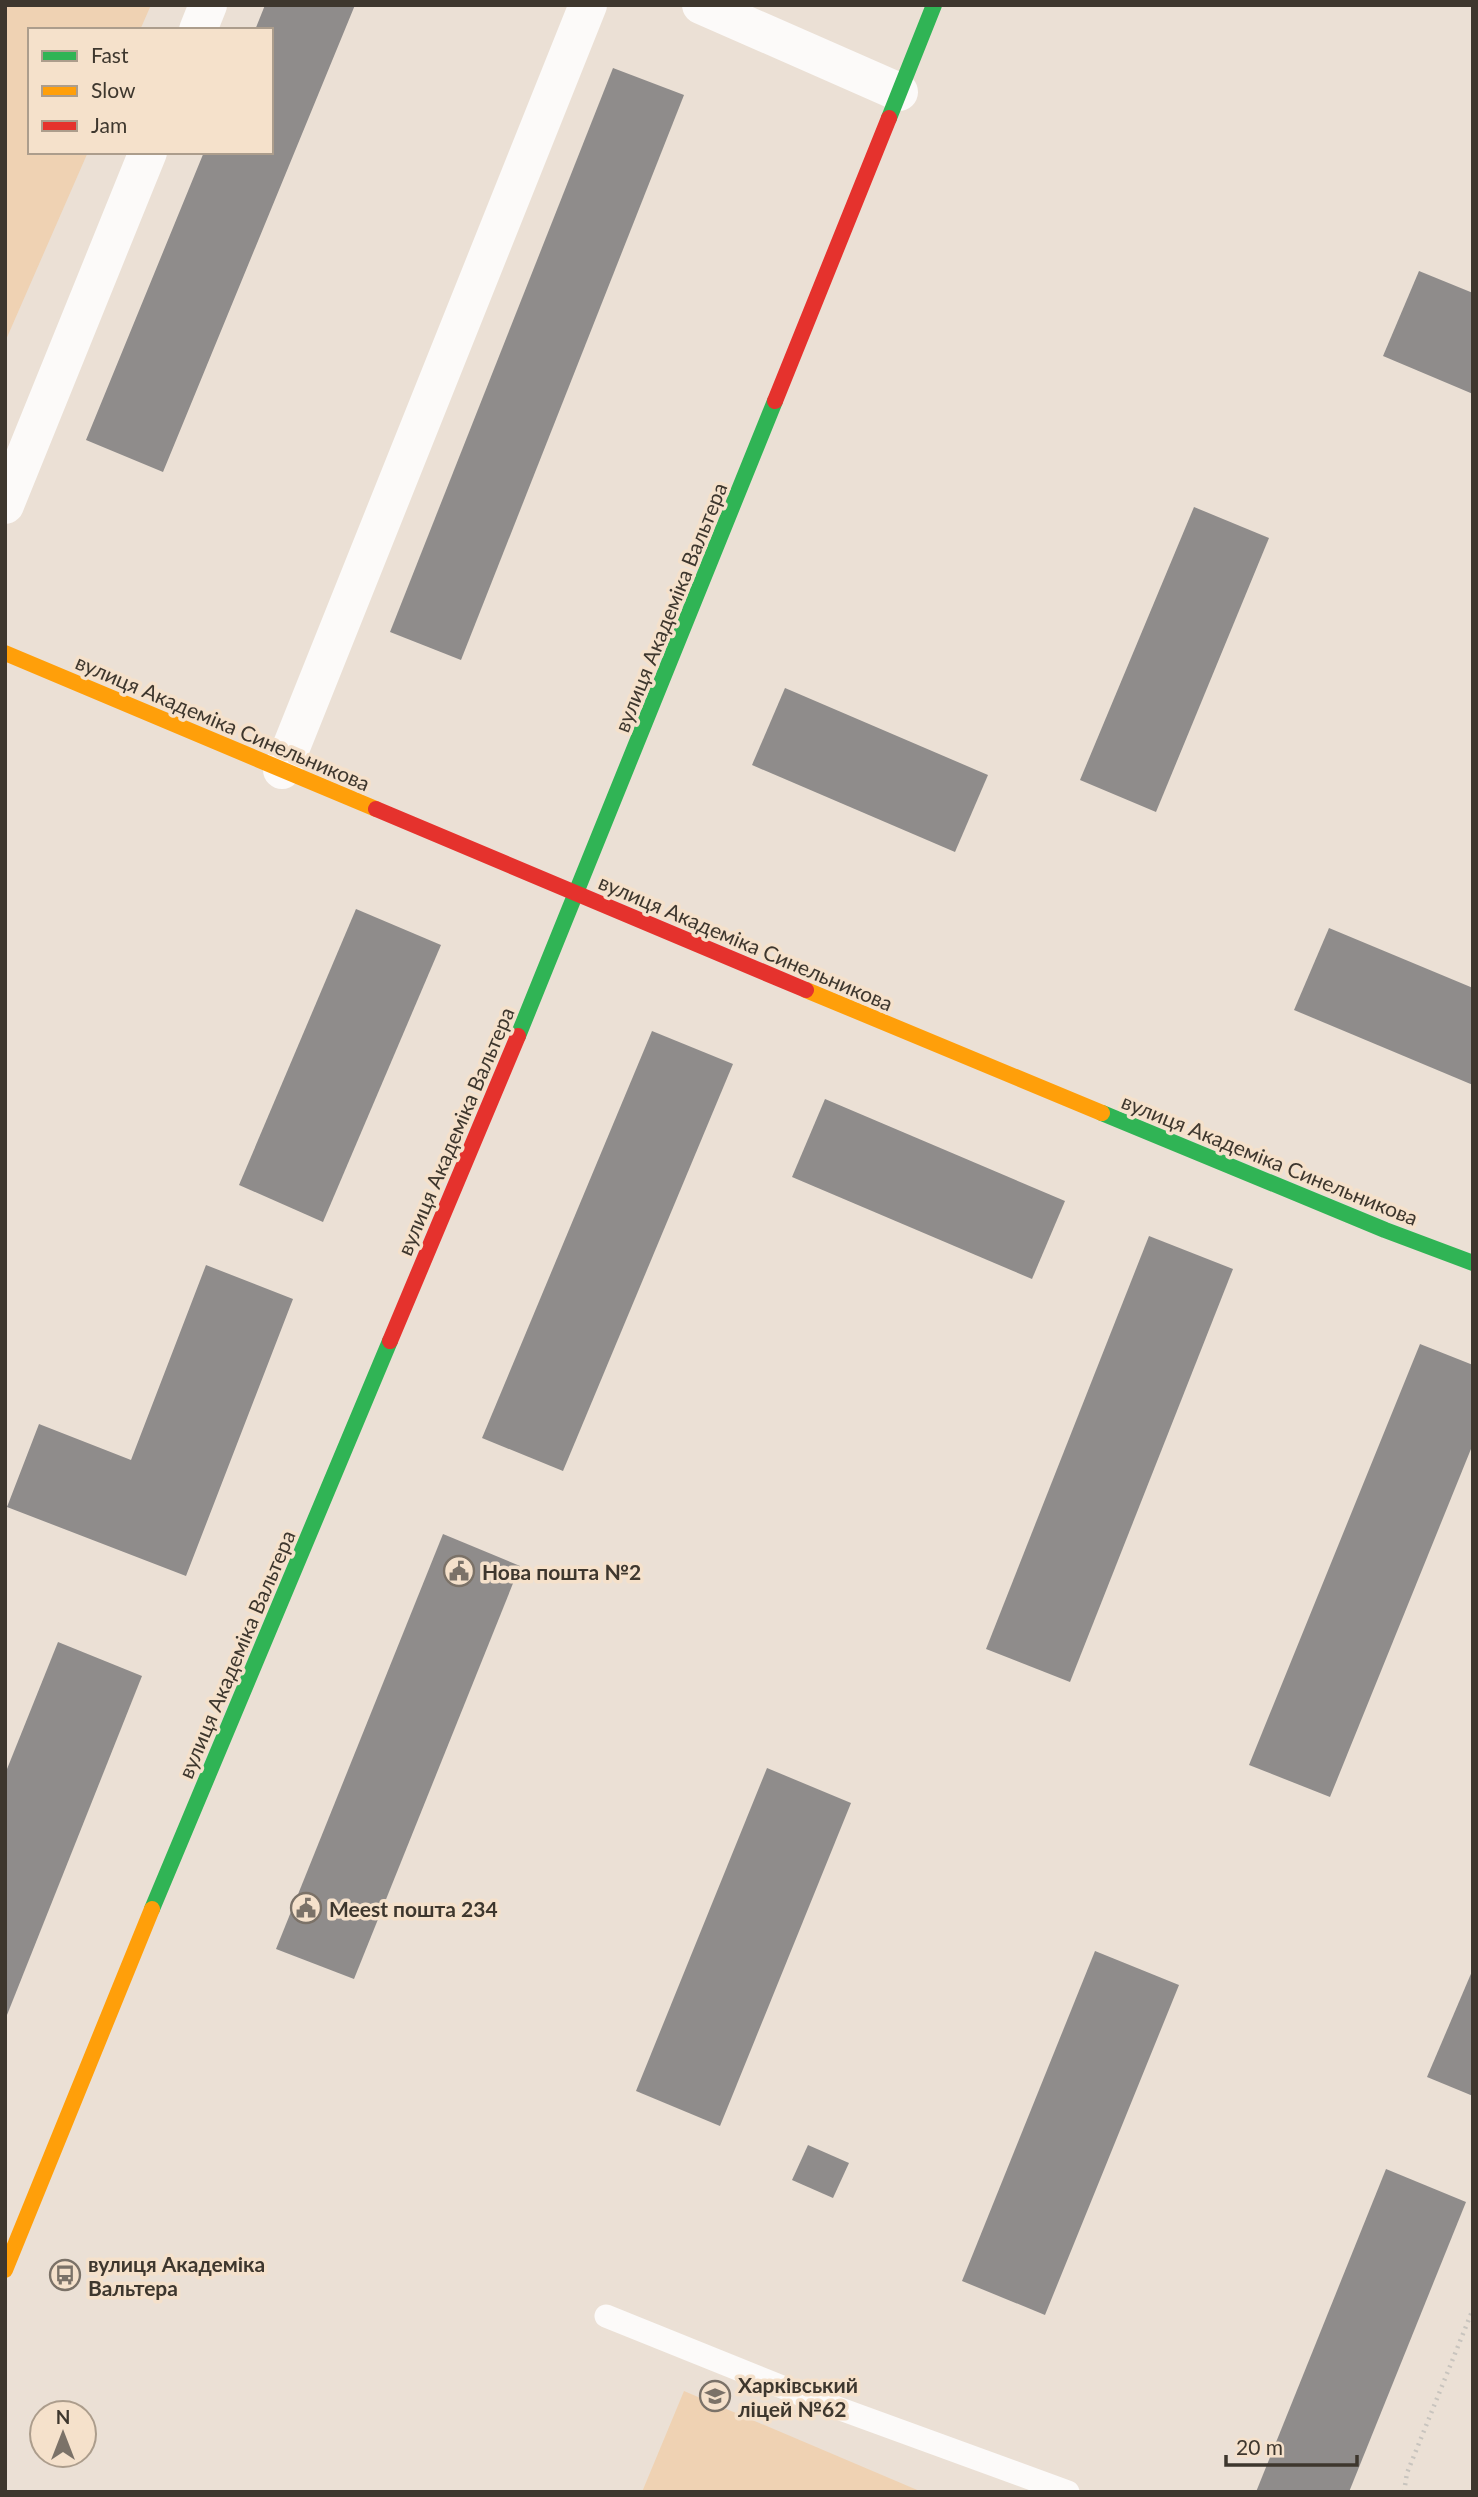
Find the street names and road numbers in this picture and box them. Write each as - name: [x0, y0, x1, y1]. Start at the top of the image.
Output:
- street label: вулиця Академіка Вальтера: [608, 479, 732, 735]
- street label: вулиця Академіка Синельникова: [72, 649, 374, 795]
- street label: вулиця Академіка Синельникова: [595, 869, 897, 1015]
- street label: вулиця Академіка Вальтера: [391, 1003, 519, 1259]
- street label: вулиця Академіка Синельникова: [1118, 1088, 1422, 1230]
- street label: вулиця Академіка Вальтера: [172, 1526, 300, 1782]

